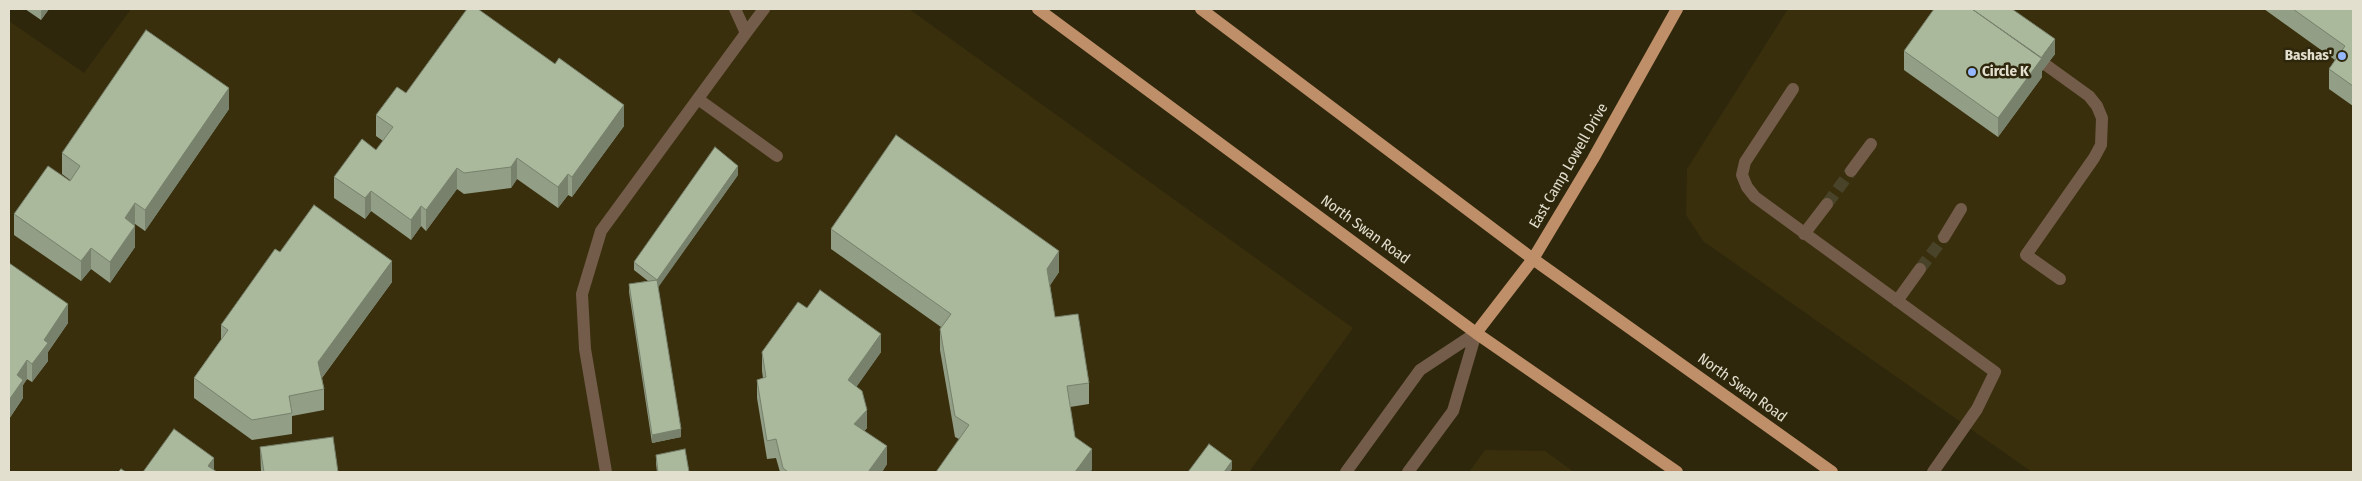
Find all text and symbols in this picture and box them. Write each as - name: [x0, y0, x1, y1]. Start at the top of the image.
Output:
- place label: Bashas': [2285, 47, 2332, 65]
- marker: Bashas': [2336, 50, 2348, 62]
- place label: Circle K: [1982, 63, 2029, 81]
- marker: Circle K: [1966, 66, 1978, 78]
- street label: East Camp Lowell Drive: [1526, 100, 1612, 232]
- street label: North Swan Road: [1317, 192, 1413, 268]
- street label: North Swan Road: [1694, 350, 1790, 426]

